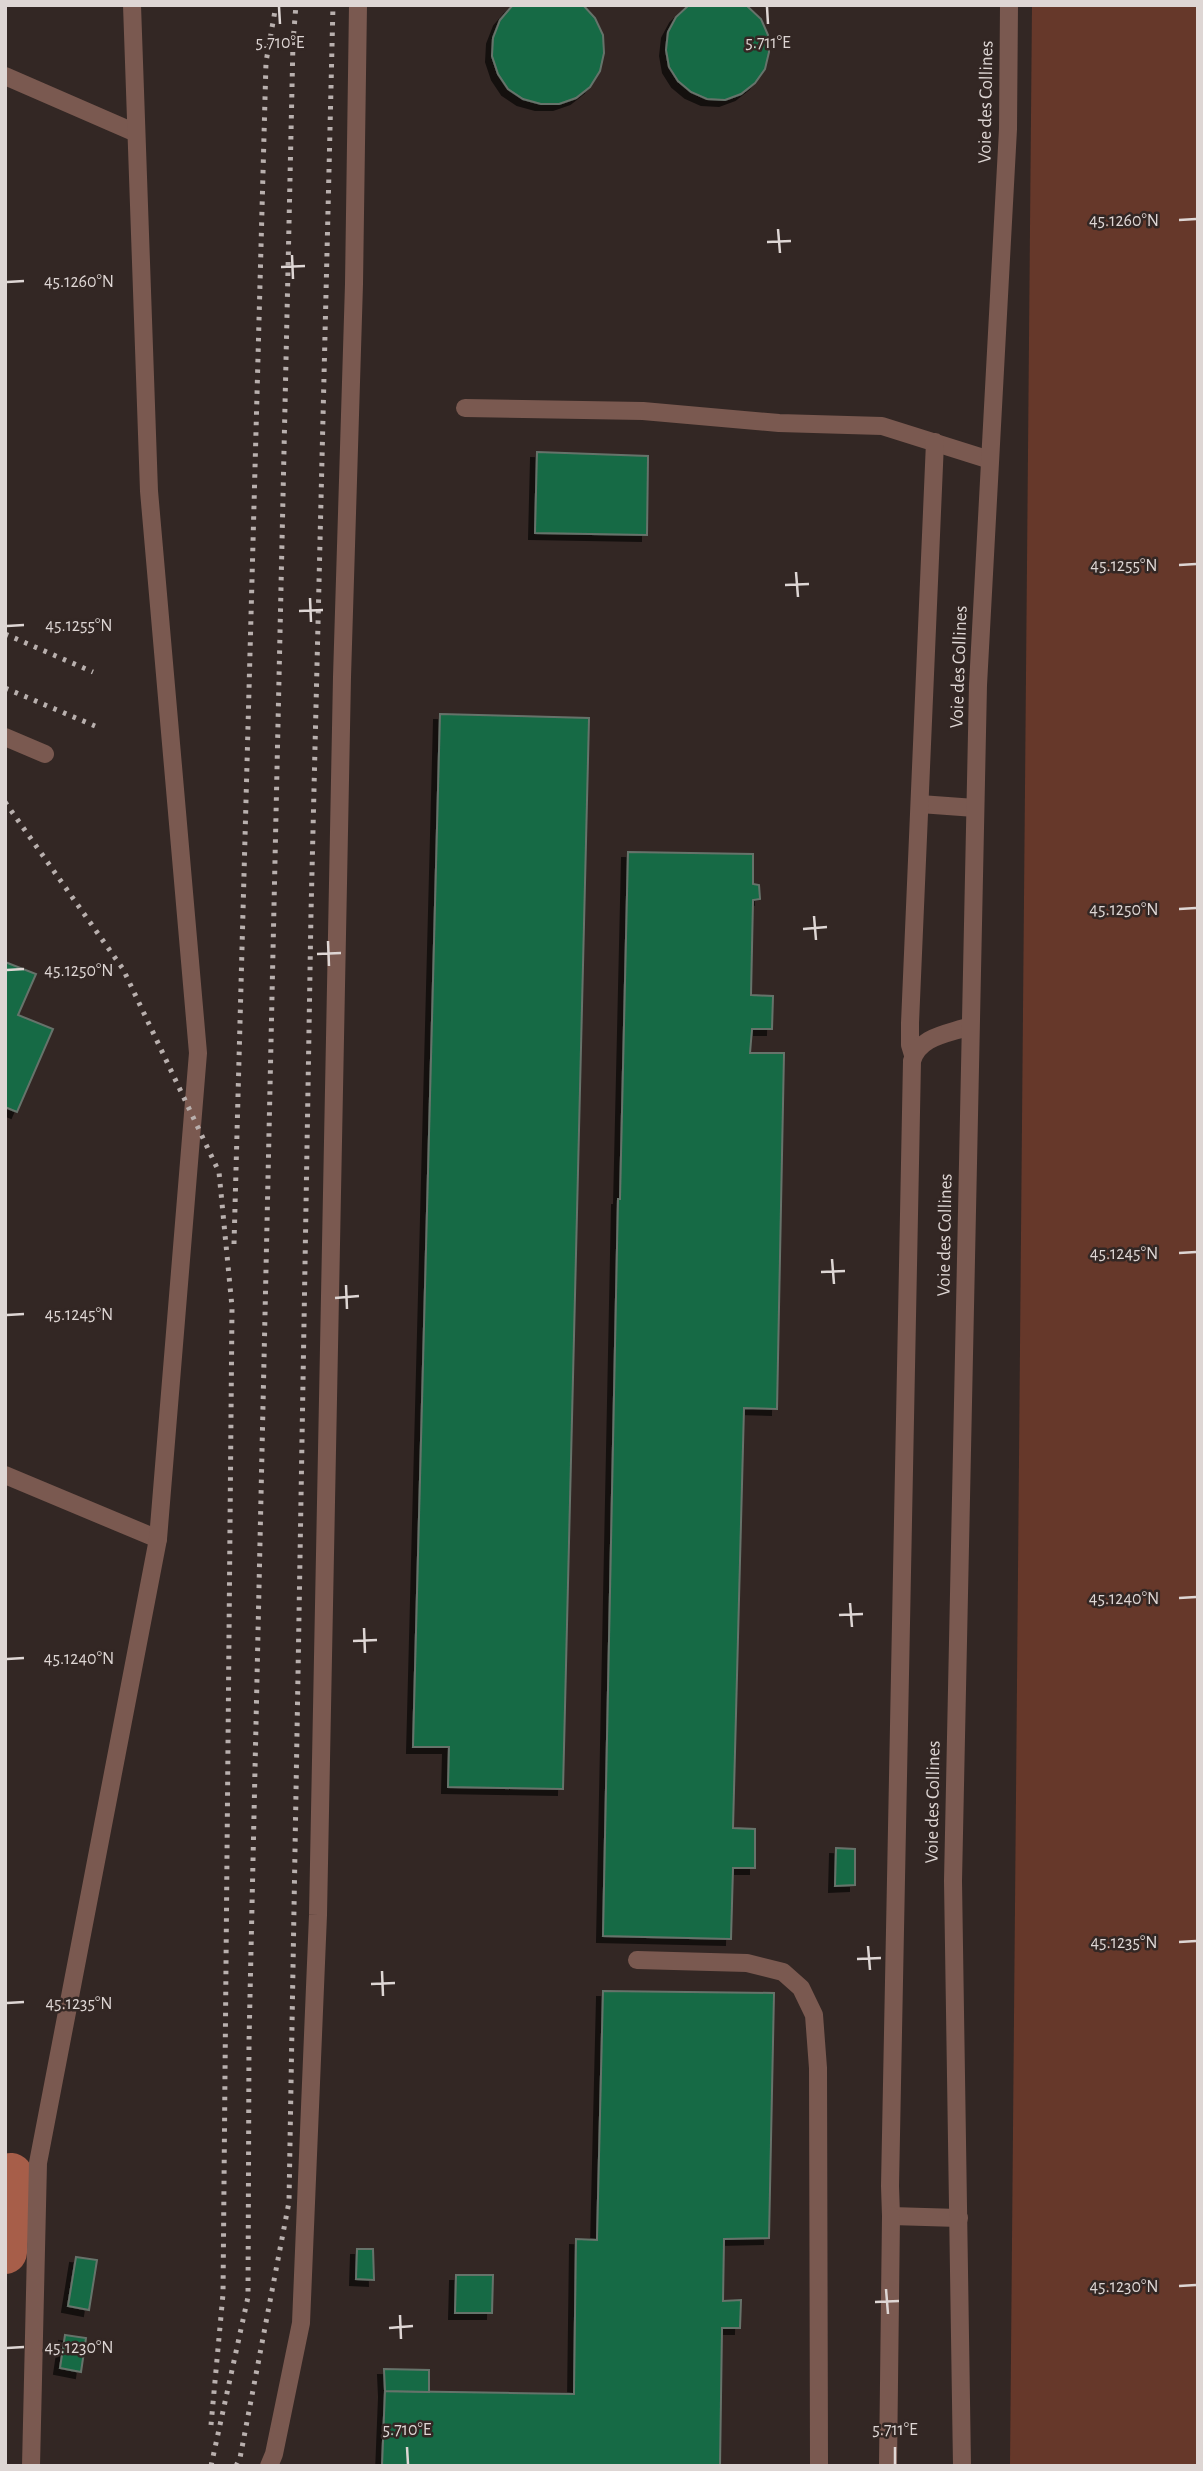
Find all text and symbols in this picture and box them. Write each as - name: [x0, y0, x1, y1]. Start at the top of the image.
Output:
- text: 5.710°E: [256, 34, 305, 52]
- text: 5.711°E: [745, 34, 791, 52]
- street label: Voie des Collines: [975, 40, 997, 164]
- text: 45.1260°N: [1089, 212, 1159, 230]
- text: 45.1260°N: [44, 273, 114, 291]
- text: 45.1255°N: [1090, 557, 1158, 575]
- street label: Voie des Collines: [947, 605, 971, 729]
- text: 45.1255°N: [45, 617, 113, 635]
- text: 45.1250°N: [1089, 901, 1159, 919]
- text: 45.1250°N: [44, 962, 114, 980]
- street label: Voie des Collines: [934, 1173, 956, 1297]
- text: 45.1245°N: [1090, 1245, 1158, 1263]
- text: 45.1245°N: [45, 1306, 113, 1324]
- text: 45.1240°N: [1089, 1590, 1159, 1608]
- text: 45.1240°N: [44, 1650, 114, 1668]
- street label: Voie des Collines: [922, 1740, 944, 1864]
- text: 45.1235°N: [1090, 1934, 1158, 1952]
- text: 45.1235°N: [45, 1995, 113, 2013]
- text: 45.1230°N: [1089, 2278, 1159, 2296]
- text: 45.1230°N: [44, 2339, 114, 2357]
- text: 5.710°E: [383, 2421, 432, 2439]
- text: 5.711°E: [872, 2421, 918, 2439]

